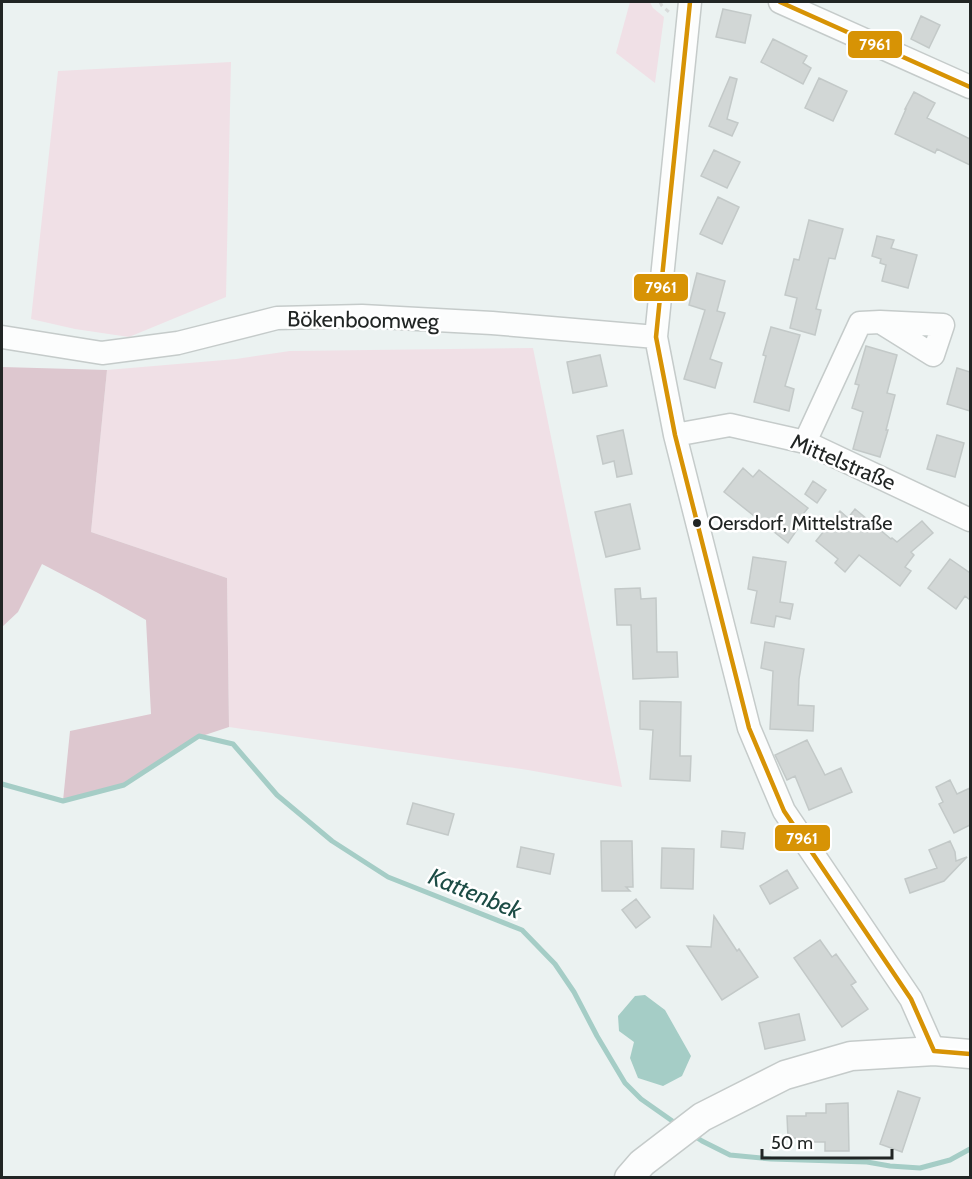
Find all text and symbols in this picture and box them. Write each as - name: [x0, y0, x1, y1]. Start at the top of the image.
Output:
- line badge: 7961: [847, 30, 903, 59]
- text: 7961: [859, 35, 891, 54]
- line badge: 7961: [633, 273, 689, 302]
- text: 7961: [645, 278, 677, 297]
- street label: Bökenboomweg: [287, 305, 440, 335]
- street label: Mittelstraße: [787, 428, 899, 496]
- place label: Oersdorf, Mittelstraße: [708, 511, 893, 535]
- marker: Oersdorf, Mittelstraße: [691, 517, 703, 529]
- line badge: 7961: [774, 824, 831, 852]
- text: 7961: [786, 829, 818, 848]
- water label: Kattenbek: [424, 861, 526, 925]
- scale bar: [762, 1122, 892, 1160]
- text: 50 m: [771, 1132, 813, 1154]

